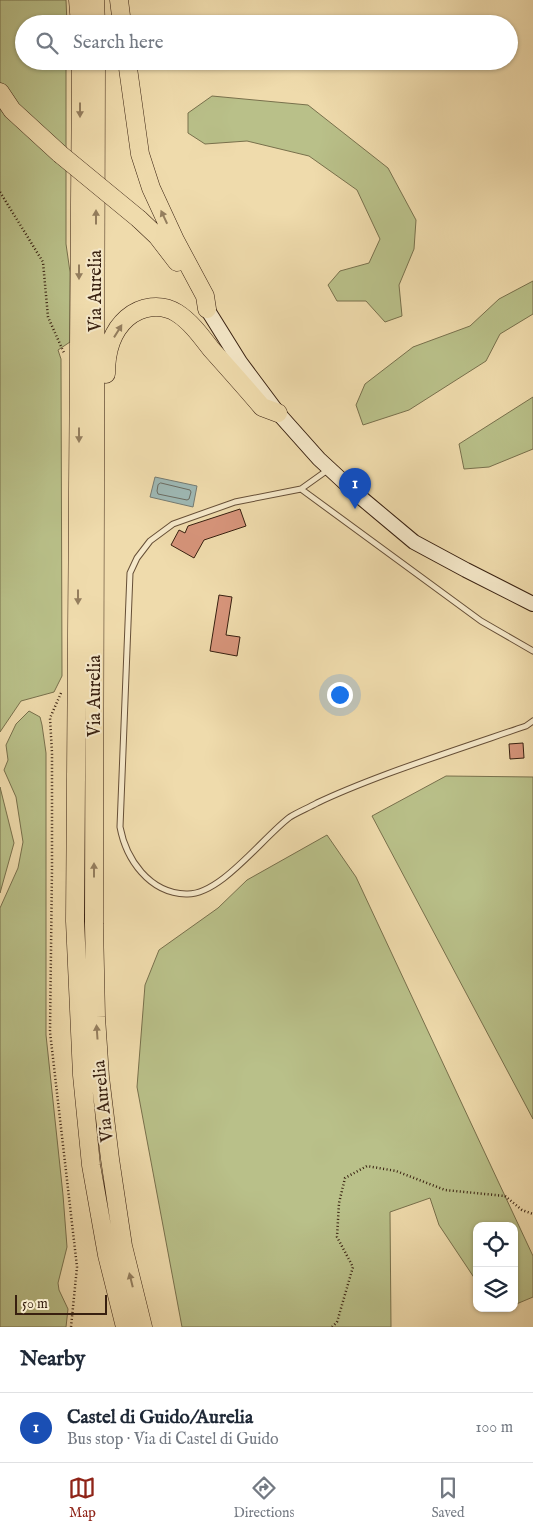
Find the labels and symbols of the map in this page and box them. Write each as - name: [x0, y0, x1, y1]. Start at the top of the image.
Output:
- one-way arrow: [76, 102, 84, 118]
- one-way arrow: [92, 209, 100, 225]
- one-way arrow: [160, 210, 169, 225]
- street label: Via Aurelia: [85, 250, 108, 333]
- one-way arrow: [75, 265, 83, 281]
- one-way arrow: [113, 324, 122, 337]
- one-way arrow: [75, 427, 83, 443]
- pin: 1: [339, 468, 371, 509]
- one-way arrow: [74, 590, 82, 606]
- street label: Via Aurelia: [84, 655, 107, 738]
- your location: [327, 682, 353, 708]
- one-way arrow: [90, 862, 98, 878]
- one-way arrow: [93, 1024, 101, 1040]
- street label: Via Aurelia: [88, 1059, 120, 1144]
- one-way arrow: [127, 1272, 135, 1287]
- scale bar: [15, 1292, 108, 1315]

